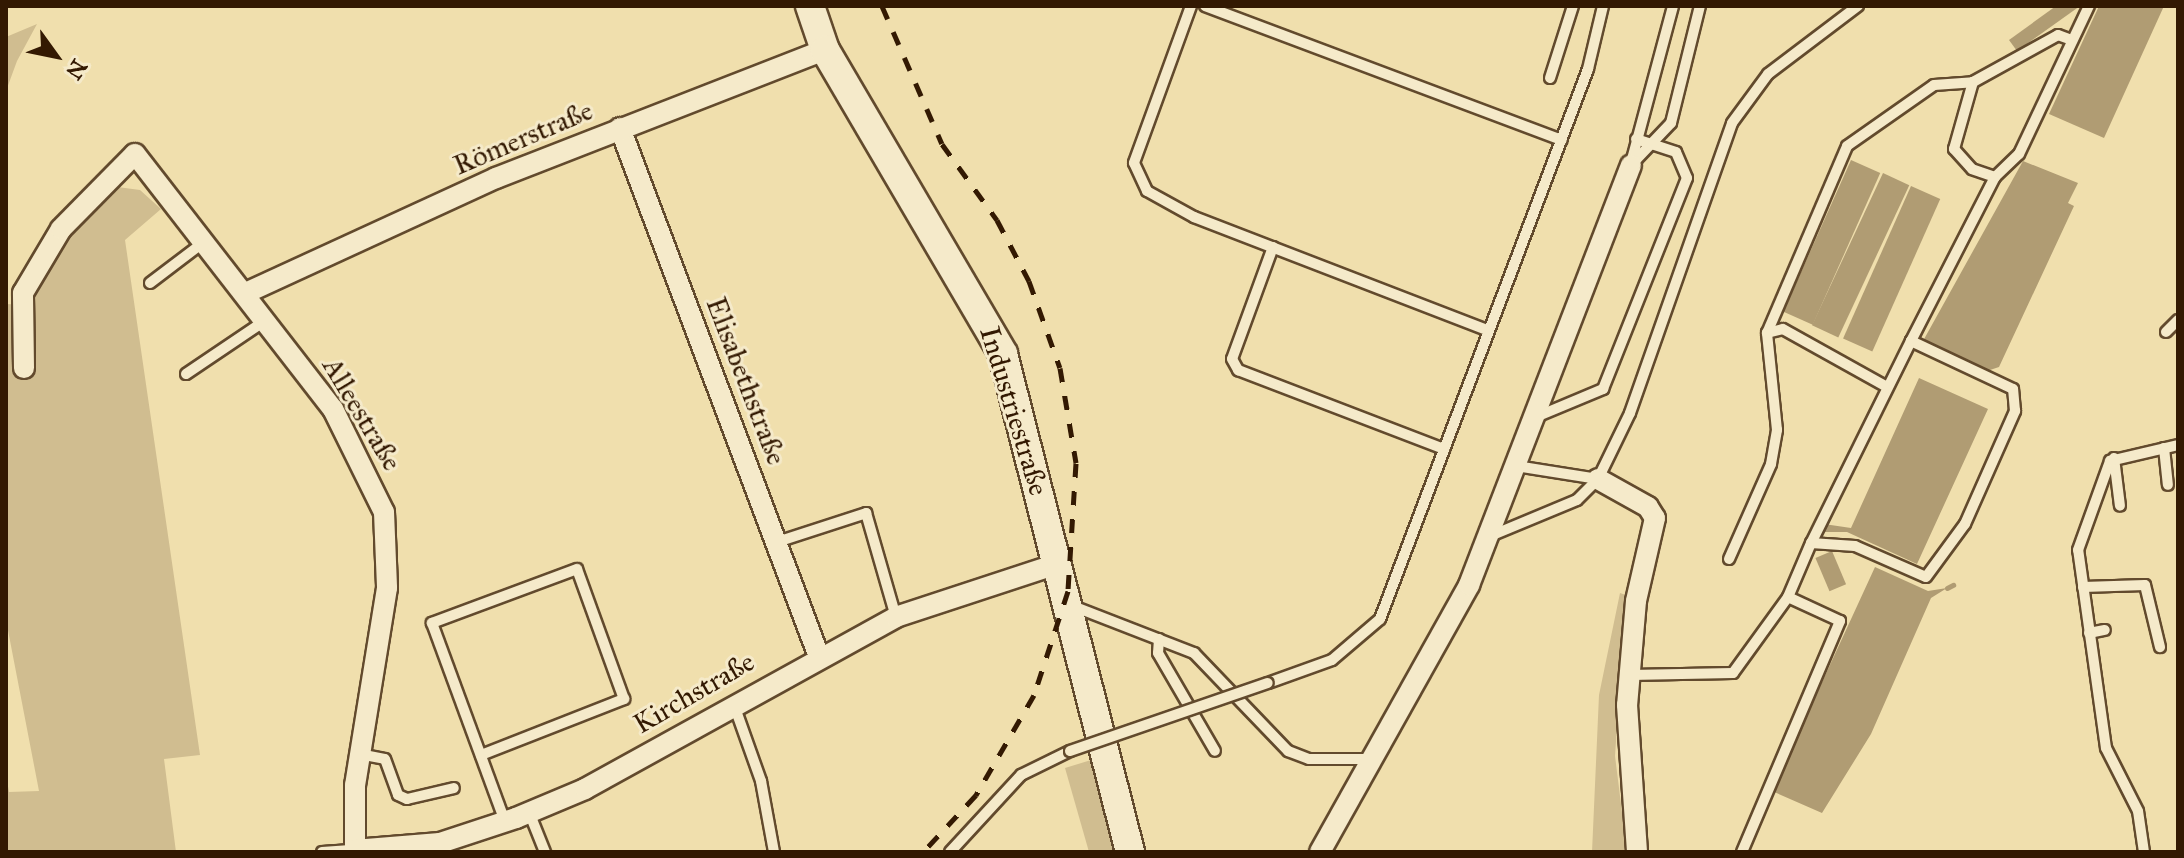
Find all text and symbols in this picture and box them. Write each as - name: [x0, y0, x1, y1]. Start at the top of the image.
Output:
- north arrow: [16, 16, 96, 96]
- text: N: [60, 54, 93, 85]
- street label: Römerstraße: [448, 94, 598, 182]
- street label: Elisabethstraße: [699, 292, 793, 470]
- street label: Industriestraße: [972, 323, 1056, 499]
- street label: Alleestraße: [315, 351, 409, 477]
- street label: Kirchstraße: [628, 645, 760, 741]

